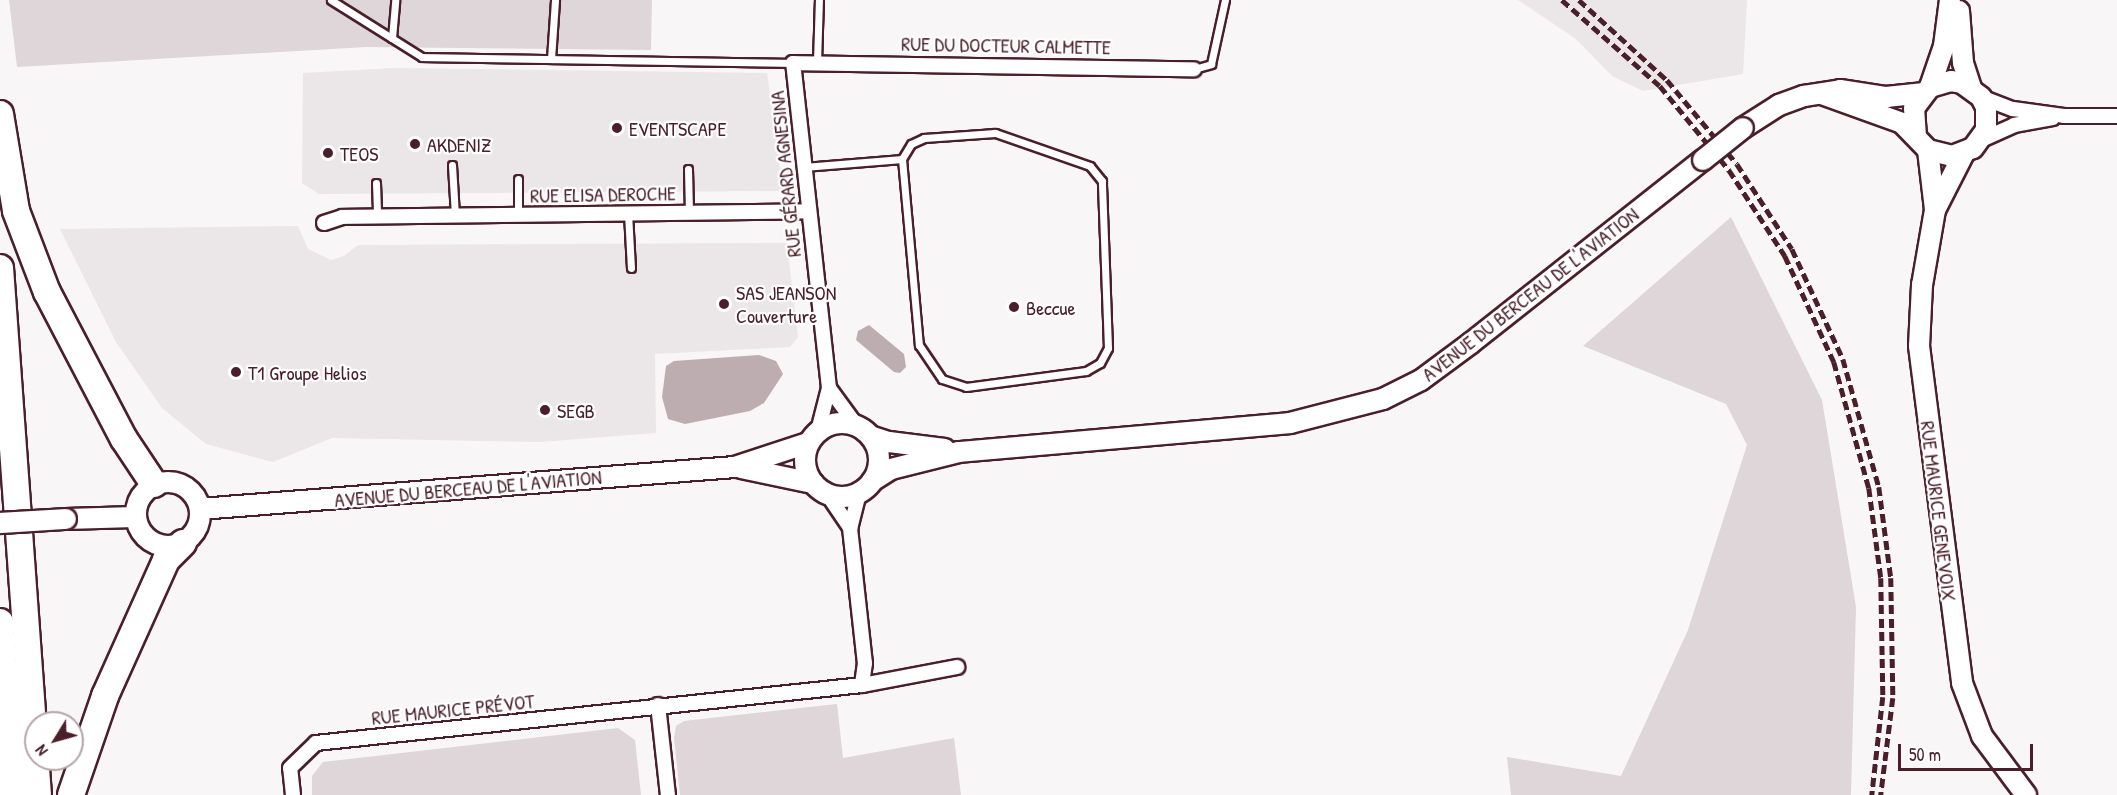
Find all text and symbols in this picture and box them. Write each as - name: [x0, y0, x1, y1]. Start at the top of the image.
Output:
- street label: RUE DU DOCTEUR CALMETTE: [901, 31, 1111, 59]
- street label: RUE GÉRARD AGNESINA: [764, 90, 806, 258]
- place label: EVENTSCAPE: [629, 116, 726, 140]
- marker: EVENTSCAPE: [610, 121, 624, 135]
- place label: AKDENIZ: [427, 132, 491, 156]
- marker: AKDENIZ: [408, 137, 422, 151]
- place label: TEOS: [340, 141, 378, 165]
- marker: TEOS: [321, 146, 335, 160]
- street label: RUE ELISA DEROCHE: [530, 181, 676, 207]
- street label: AVENUE DU BERCEAU DE L'AVIATION: [1417, 202, 1643, 386]
- place label: SAS JEANSON Couverture: [736, 280, 836, 327]
- place label: Beccue: [1026, 295, 1076, 319]
- marker: SAS JEANSON Couverture: [717, 297, 731, 311]
- marker: Beccue: [1007, 300, 1021, 314]
- place label: T1 Groupe Helios: [248, 360, 367, 384]
- marker: T1 Groupe Helios: [229, 365, 243, 379]
- place label: SEGB: [557, 398, 595, 422]
- marker: SEGB: [538, 403, 552, 417]
- street label: RUE MAURICE GENEVOIX: [1916, 420, 1962, 602]
- street label: AVENUE DU BERCEAU DE L'AVIATION: [333, 464, 603, 512]
- street label: RUE MAURICE PRÉVOT: [370, 689, 536, 729]
- north arrow: [24, 711, 84, 771]
- scale bar: [1901, 732, 2036, 770]
- text: N: [30, 741, 53, 761]
- text: 50 m: [1909, 742, 1941, 767]

